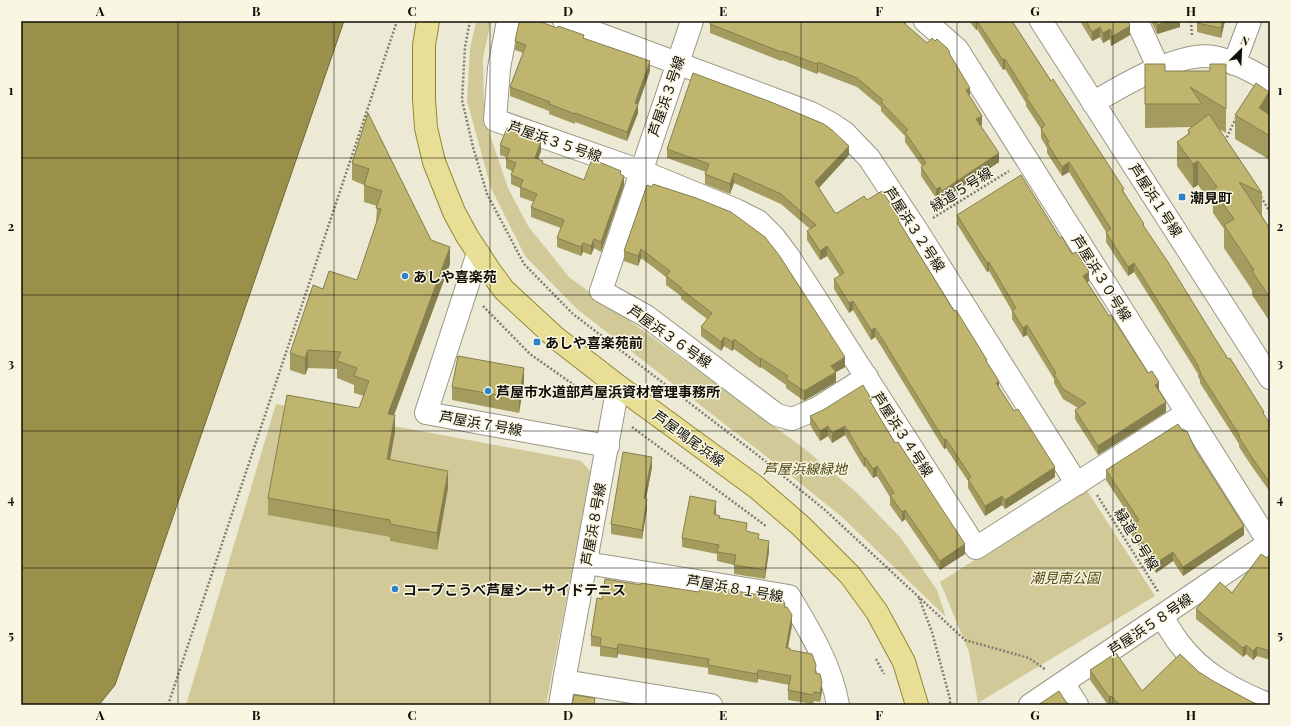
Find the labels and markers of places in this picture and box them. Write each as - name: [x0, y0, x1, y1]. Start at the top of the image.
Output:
- place label: 潮見町: [1190, 188, 1232, 207]
- marker: 潮見町: [1177, 192, 1187, 202]
- place label: あしや喜楽苑: [413, 267, 497, 286]
- marker: あしや喜楽苑: [400, 271, 410, 281]
- place label: あしや喜楽苑前: [545, 333, 643, 352]
- marker: あしや喜楽苑前: [532, 337, 542, 347]
- place label: 芦屋市水道部芦屋浜資材管理事務所: [496, 382, 720, 401]
- marker: 芦屋市水道部芦屋浜資材管理事務所: [483, 386, 493, 396]
- place label: コープこうべ芦屋シーサイドテニス: [403, 580, 626, 599]
- marker: コープこうべ芦屋シーサイドテニス: [390, 584, 400, 594]

